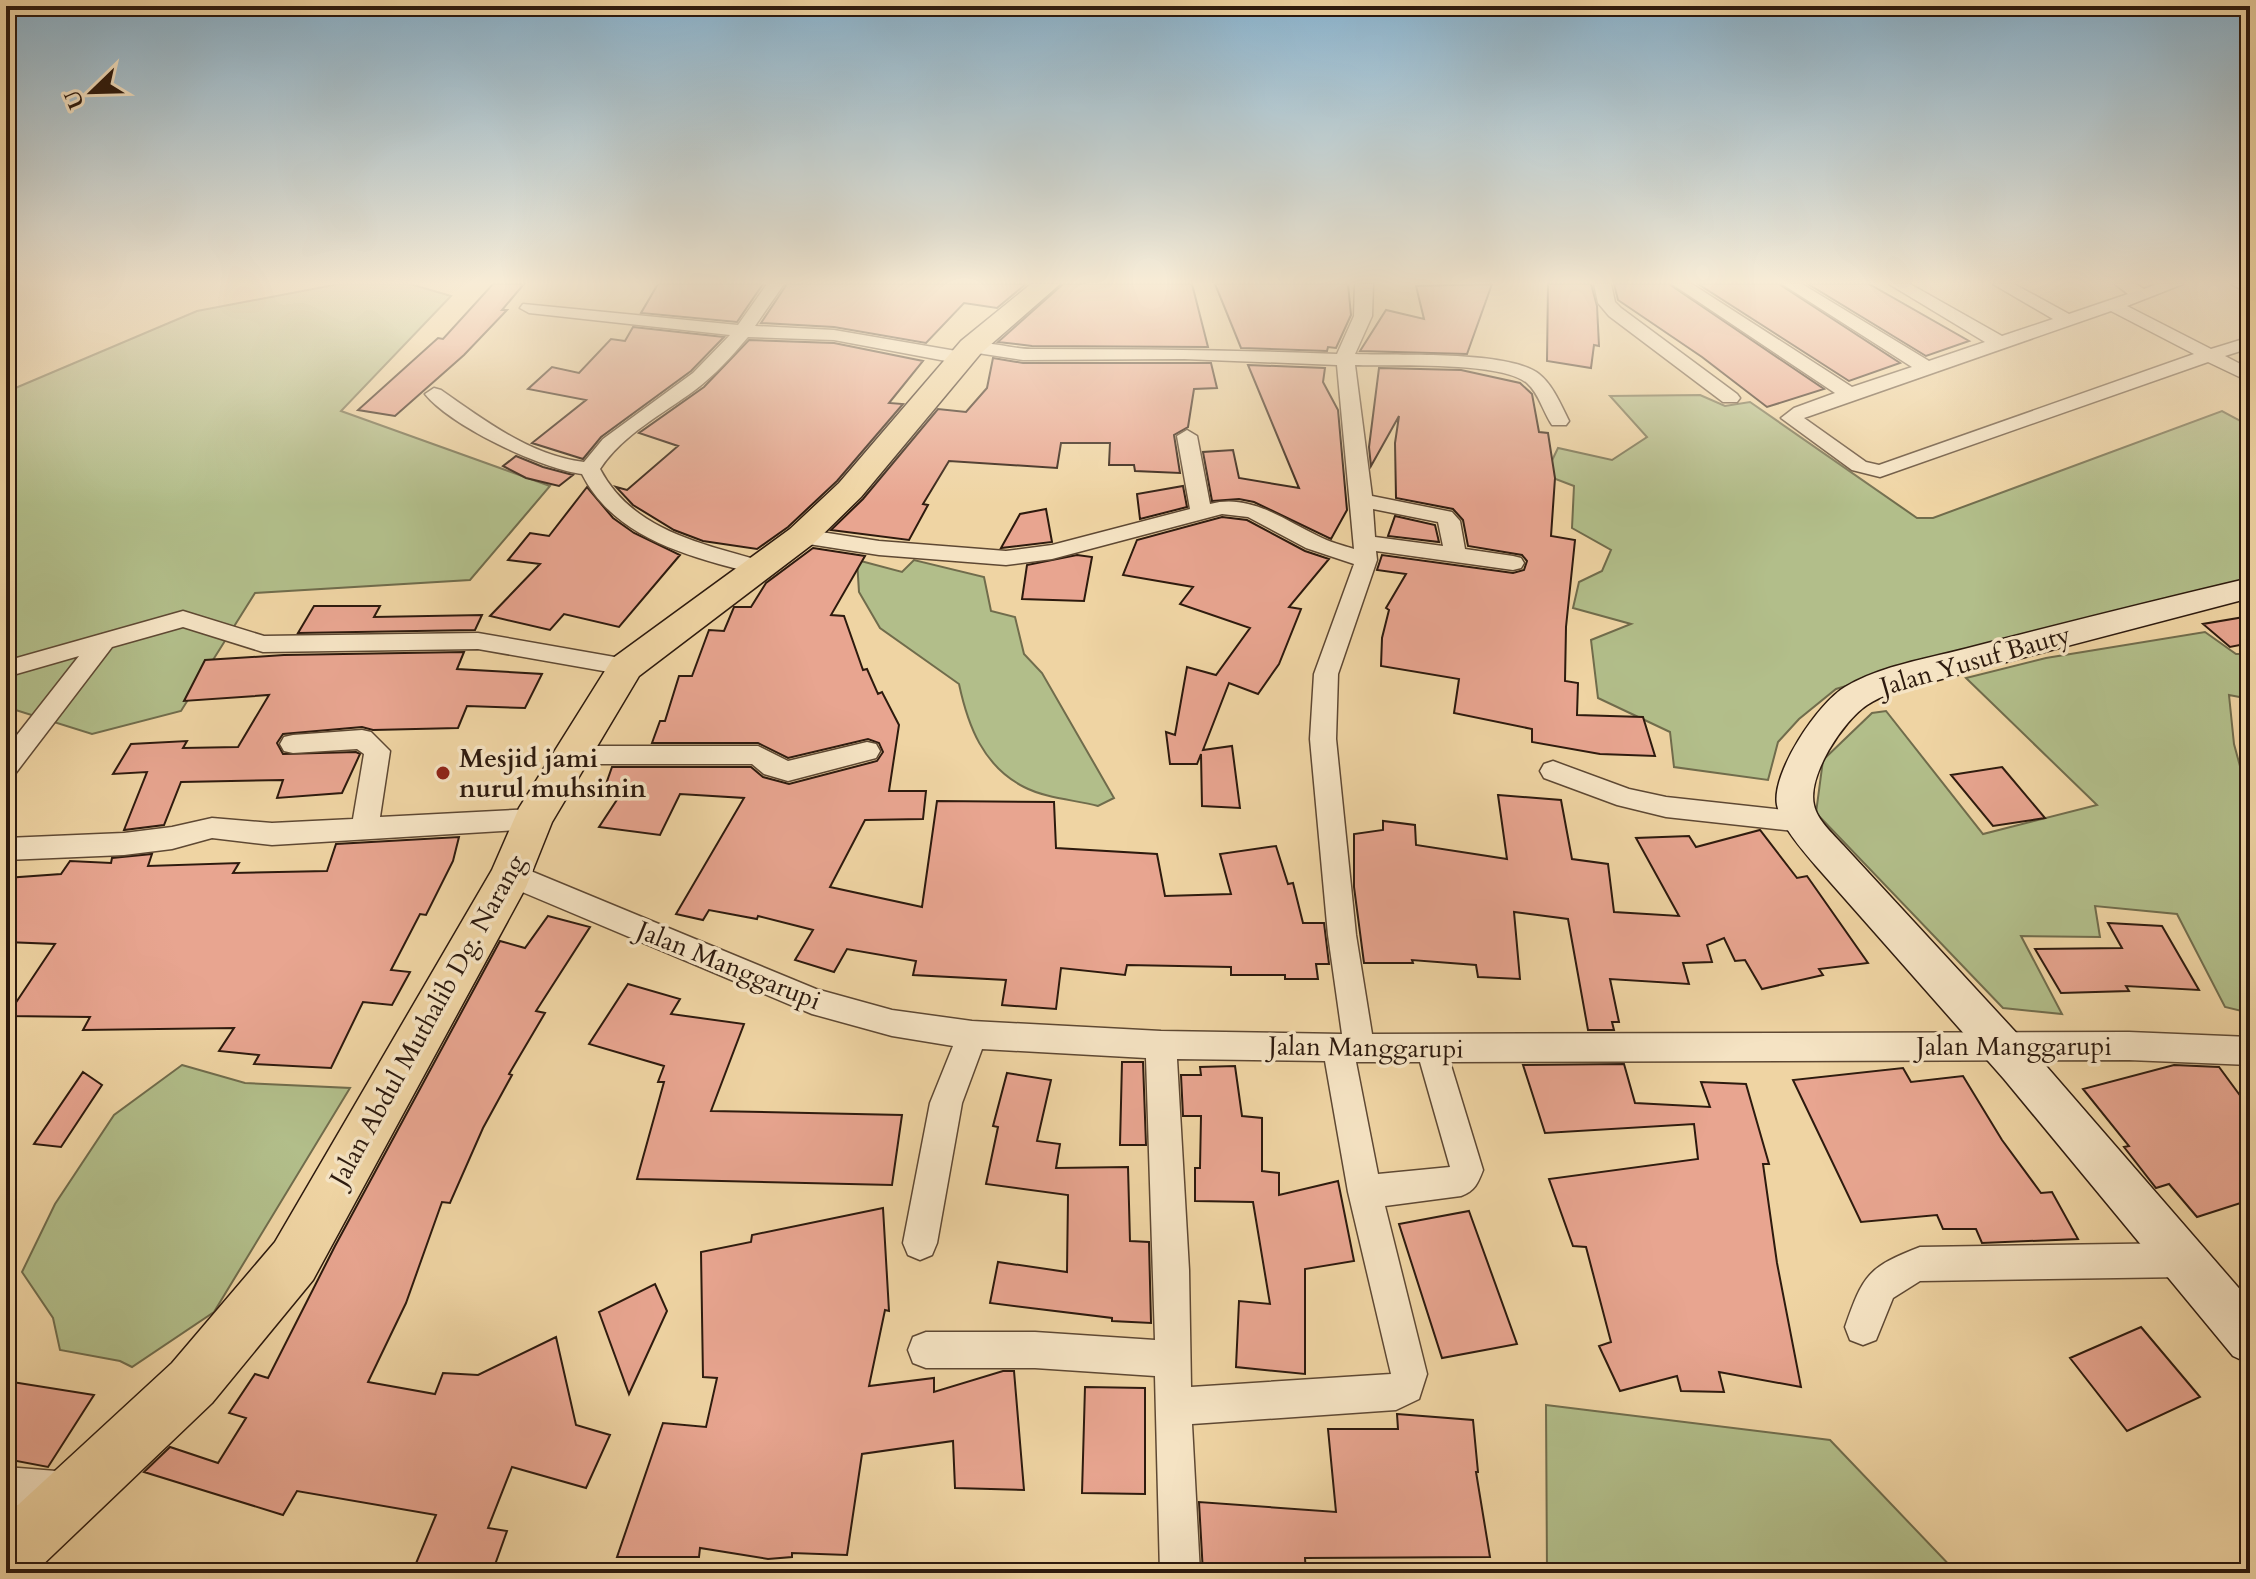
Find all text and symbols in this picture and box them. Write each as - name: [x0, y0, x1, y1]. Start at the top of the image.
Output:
- north arrow: [52, 52, 132, 132]
- text: U: [57, 85, 92, 114]
- street label: Jalan Yusuf Bauty: [1872, 617, 2075, 705]
- place label: Mesjid jami nurul muhsinin: [459, 741, 646, 806]
- marker: Mesjid jami nurul muhsinin: [434, 764, 452, 782]
- street label: Jalan Abdul Muthalib Dg. Narang: [320, 848, 534, 1196]
- street label: Jalan Manggarupi: [628, 911, 826, 1018]
- street label: Jalan Manggarupi: [1264, 1028, 1464, 1067]
- street label: Jalan Manggarupi: [1912, 1029, 2112, 1064]

